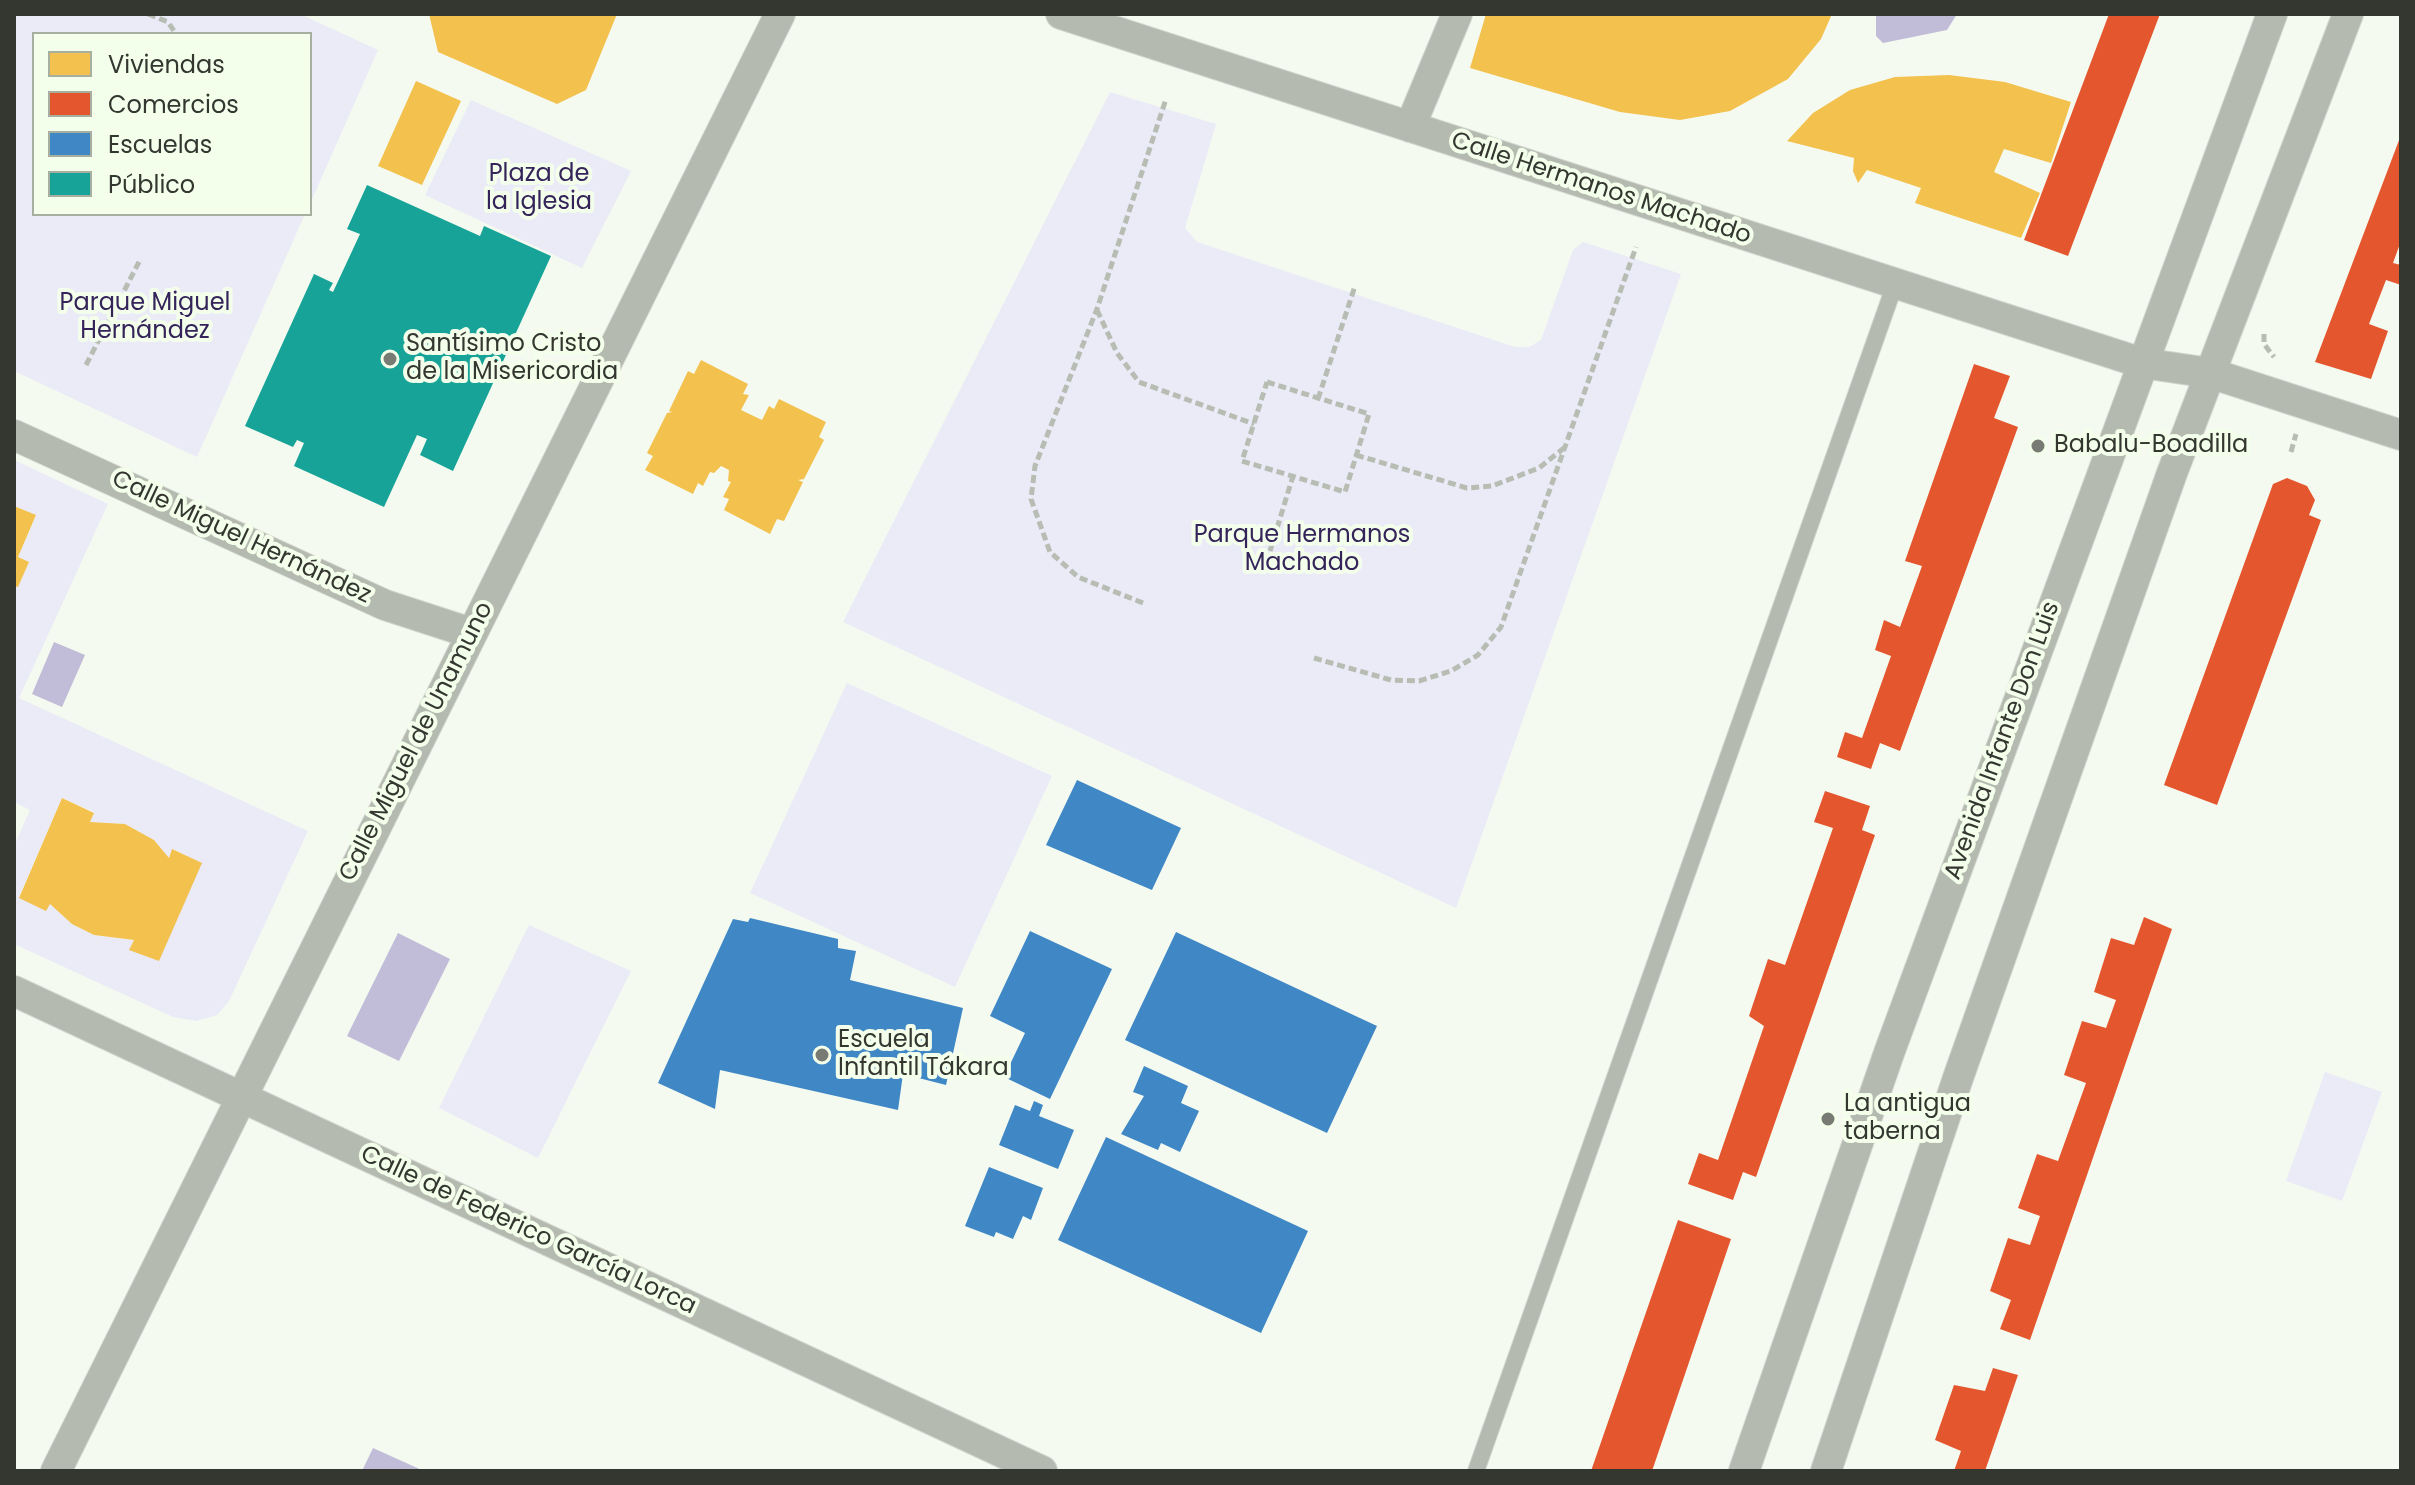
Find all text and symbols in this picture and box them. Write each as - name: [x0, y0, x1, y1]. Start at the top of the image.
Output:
- legend: [32, 32, 312, 216]
- text: Viviendas: [108, 48, 225, 81]
- text: Comercios: [108, 88, 239, 121]
- street label: Calle Hermanos Machado: [1447, 127, 1755, 251]
- text: Escuelas: [108, 128, 212, 161]
- park label: Plaza de la Iglesia: [486, 161, 592, 217]
- text: Público: [108, 168, 195, 201]
- park label: Parque Miguel Hernández: [60, 290, 230, 346]
- place label: Santísimo Cristo de la Misericordia: [406, 331, 618, 387]
- marker: Santísimo Cristo de la Misericordia: [381, 350, 399, 368]
- place label: Babalu-Boadilla: [2054, 432, 2248, 460]
- marker: Babalu-Boadilla: [2029, 437, 2047, 455]
- street label: Calle Miguel Hernández: [107, 465, 375, 611]
- park label: Parque Hermanos Machado: [1194, 522, 1410, 578]
- street label: Calle Miguel de Unamuno: [334, 598, 500, 886]
- street label: Avenida Infante Don Luis: [1939, 598, 2067, 884]
- place label: Escuela Infantil Tákara: [838, 1027, 1009, 1083]
- marker: Escuela Infantil Tákara: [813, 1046, 831, 1064]
- place label: La antigua taberna: [1844, 1091, 1971, 1147]
- marker: La antigua taberna: [1819, 1110, 1837, 1128]
- street label: Calle de Federico García Lorca: [356, 1140, 700, 1322]

